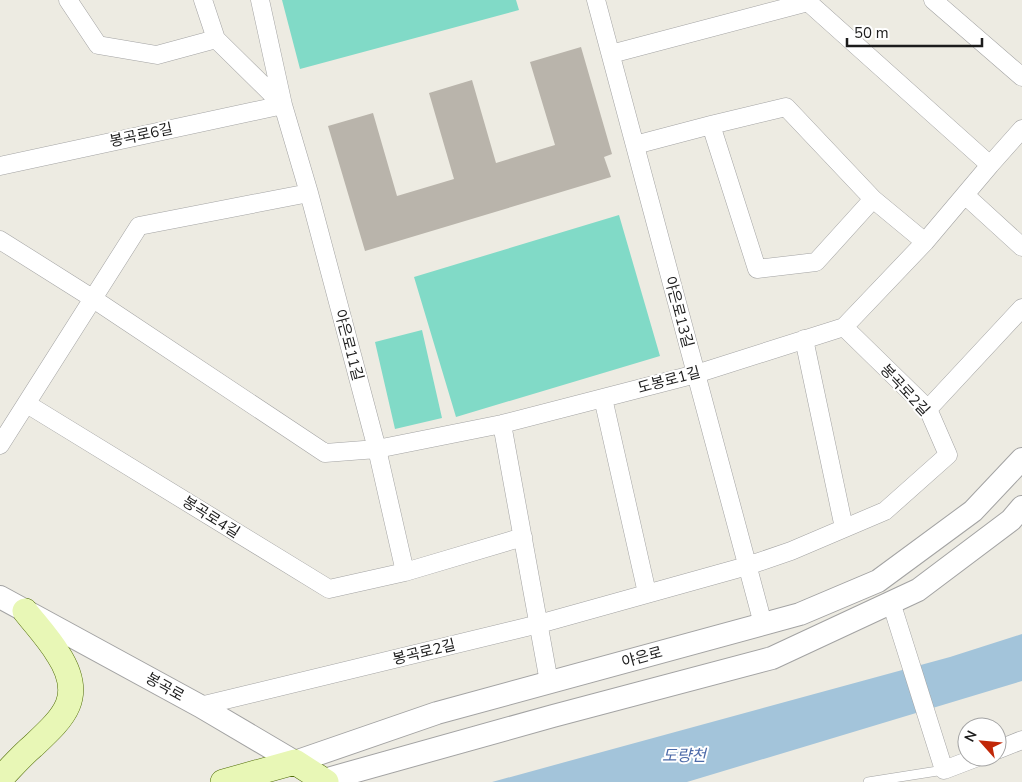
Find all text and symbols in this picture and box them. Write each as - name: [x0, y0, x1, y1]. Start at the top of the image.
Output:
- scale bar: [847, 15, 982, 47]
- text: 50 m: [854, 23, 889, 43]
- street label: 봉곡로6길: [108, 119, 174, 151]
- street label: 야은로13길: [660, 274, 698, 350]
- street label: 야은로11길: [330, 307, 368, 383]
- street label: 봉곡로2길: [876, 360, 934, 420]
- street label: 도봉로1길: [635, 362, 703, 398]
- street label: 봉곡로4길: [178, 492, 244, 542]
- street label: 봉곡로2길: [390, 635, 458, 669]
- street label: 야은로: [619, 642, 665, 672]
- street label: 봉곡로: [142, 668, 188, 706]
- north arrow: [957, 717, 1007, 767]
- text: N: [960, 727, 982, 745]
- water label: 도량천: [662, 745, 708, 767]

